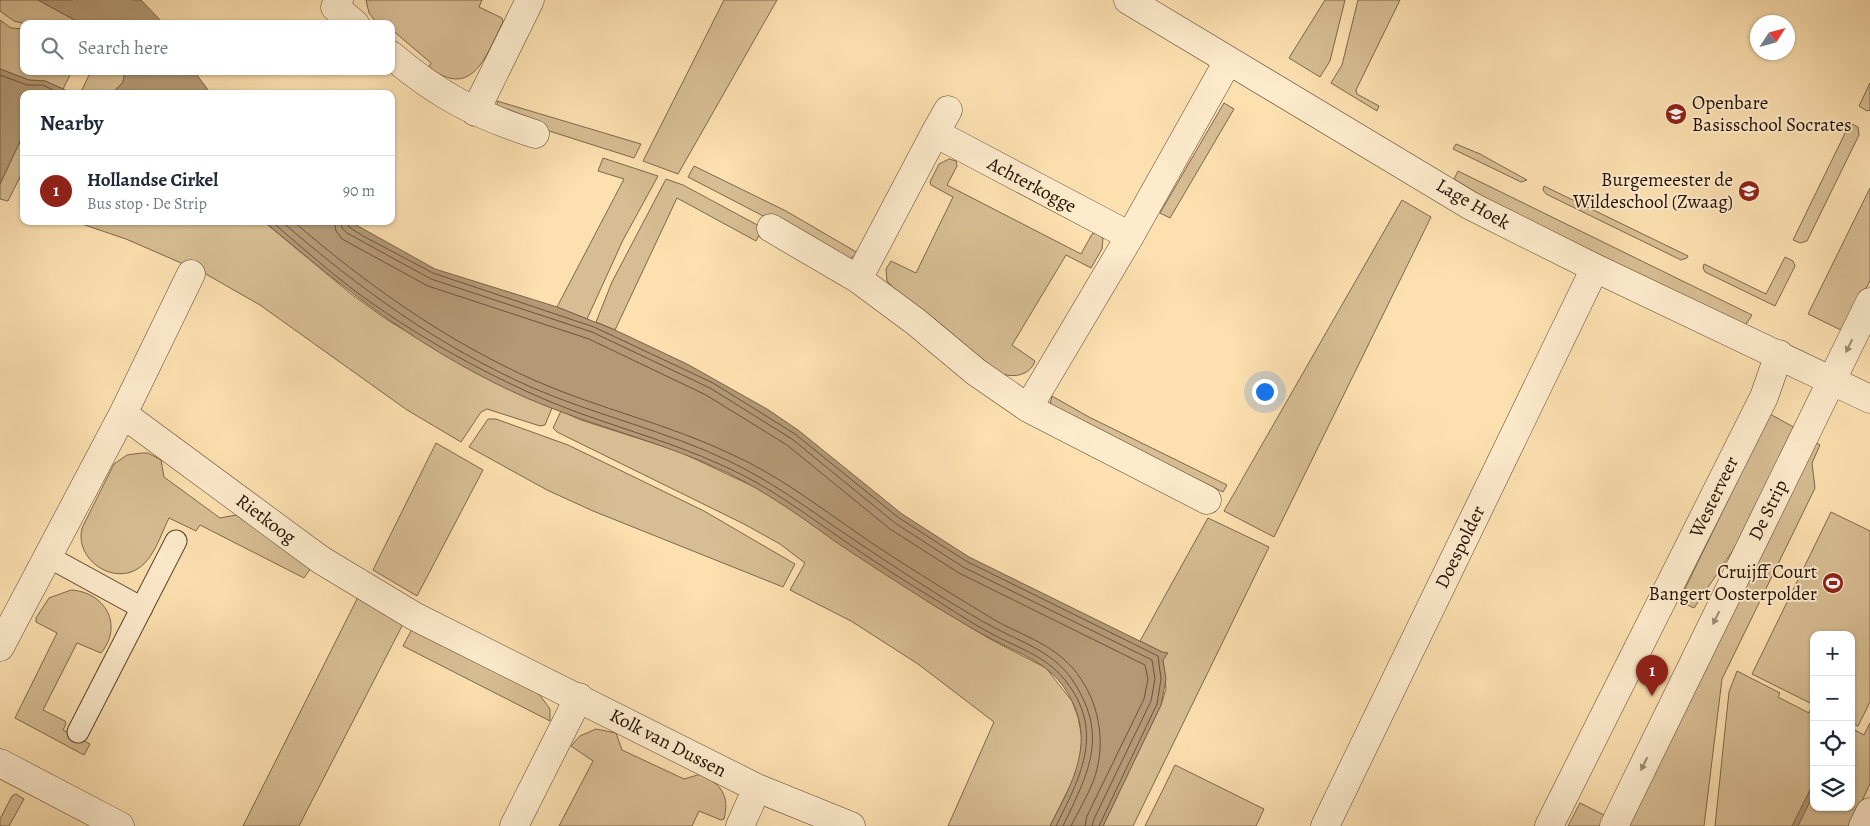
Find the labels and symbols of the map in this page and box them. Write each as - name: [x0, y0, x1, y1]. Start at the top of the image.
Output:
- north arrow: [1750, 15, 1795, 60]
- place label: Openbare Basisschool Socrates: [1692, 90, 1852, 138]
- school or university icon: Openbare Basisschool Socrates: [1664, 102, 1688, 126]
- street label: Achterkogge: [982, 150, 1081, 219]
- place label: Burgemeester de Wildeschool (Zwaag): [1572, 167, 1733, 215]
- street label: Lage Hoek: [1431, 172, 1515, 236]
- school or university icon: Burgemeester de Wildeschool (Zwaag): [1737, 179, 1761, 203]
- one-way arrow: [1845, 339, 1853, 353]
- your location: [1252, 379, 1278, 405]
- street label: Westerveer: [1683, 452, 1745, 543]
- street label: De Strip: [1742, 475, 1794, 545]
- street label: Rietkoog: [231, 488, 302, 550]
- street label: Doespolder: [1429, 501, 1491, 593]
- place label: Cruijff Court Bangert Oosterpolder: [1649, 559, 1817, 607]
- sports icon: Cruijff Court Bangert Oosterpolder: [1821, 571, 1845, 595]
- one-way arrow: [1711, 611, 1719, 625]
- pin: 1: [1636, 655, 1668, 696]
- street label: Kolk van Dussen: [605, 702, 731, 784]
- one-way arrow: [1640, 757, 1648, 771]

